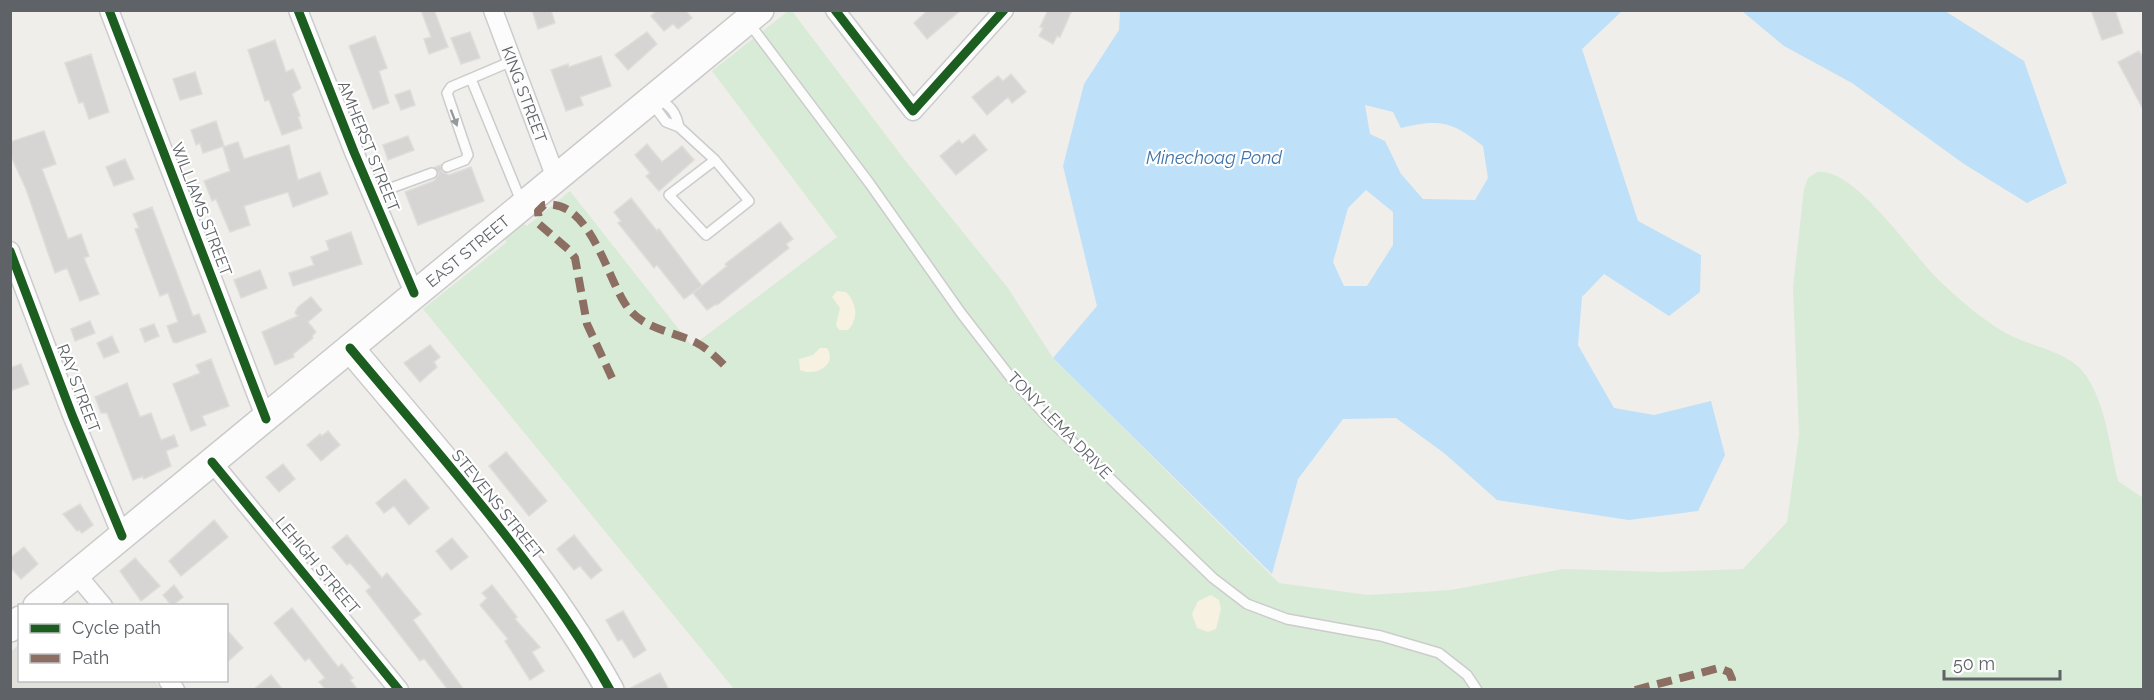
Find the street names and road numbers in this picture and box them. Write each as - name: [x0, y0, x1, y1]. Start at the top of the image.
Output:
- street label: KING STREET: [497, 44, 551, 145]
- street label: AMHERST STREET: [334, 78, 403, 214]
- street label: WILLIAMS STREET: [167, 140, 236, 279]
- street label: EAST STREET: [422, 211, 514, 291]
- street label: RAY STREET: [53, 341, 104, 435]
- street label: TONY LEMA DRIVE: [1004, 368, 1116, 483]
- street label: STEVENS STREET: [448, 446, 548, 563]
- street label: LEHIGH STREET: [271, 513, 364, 618]

